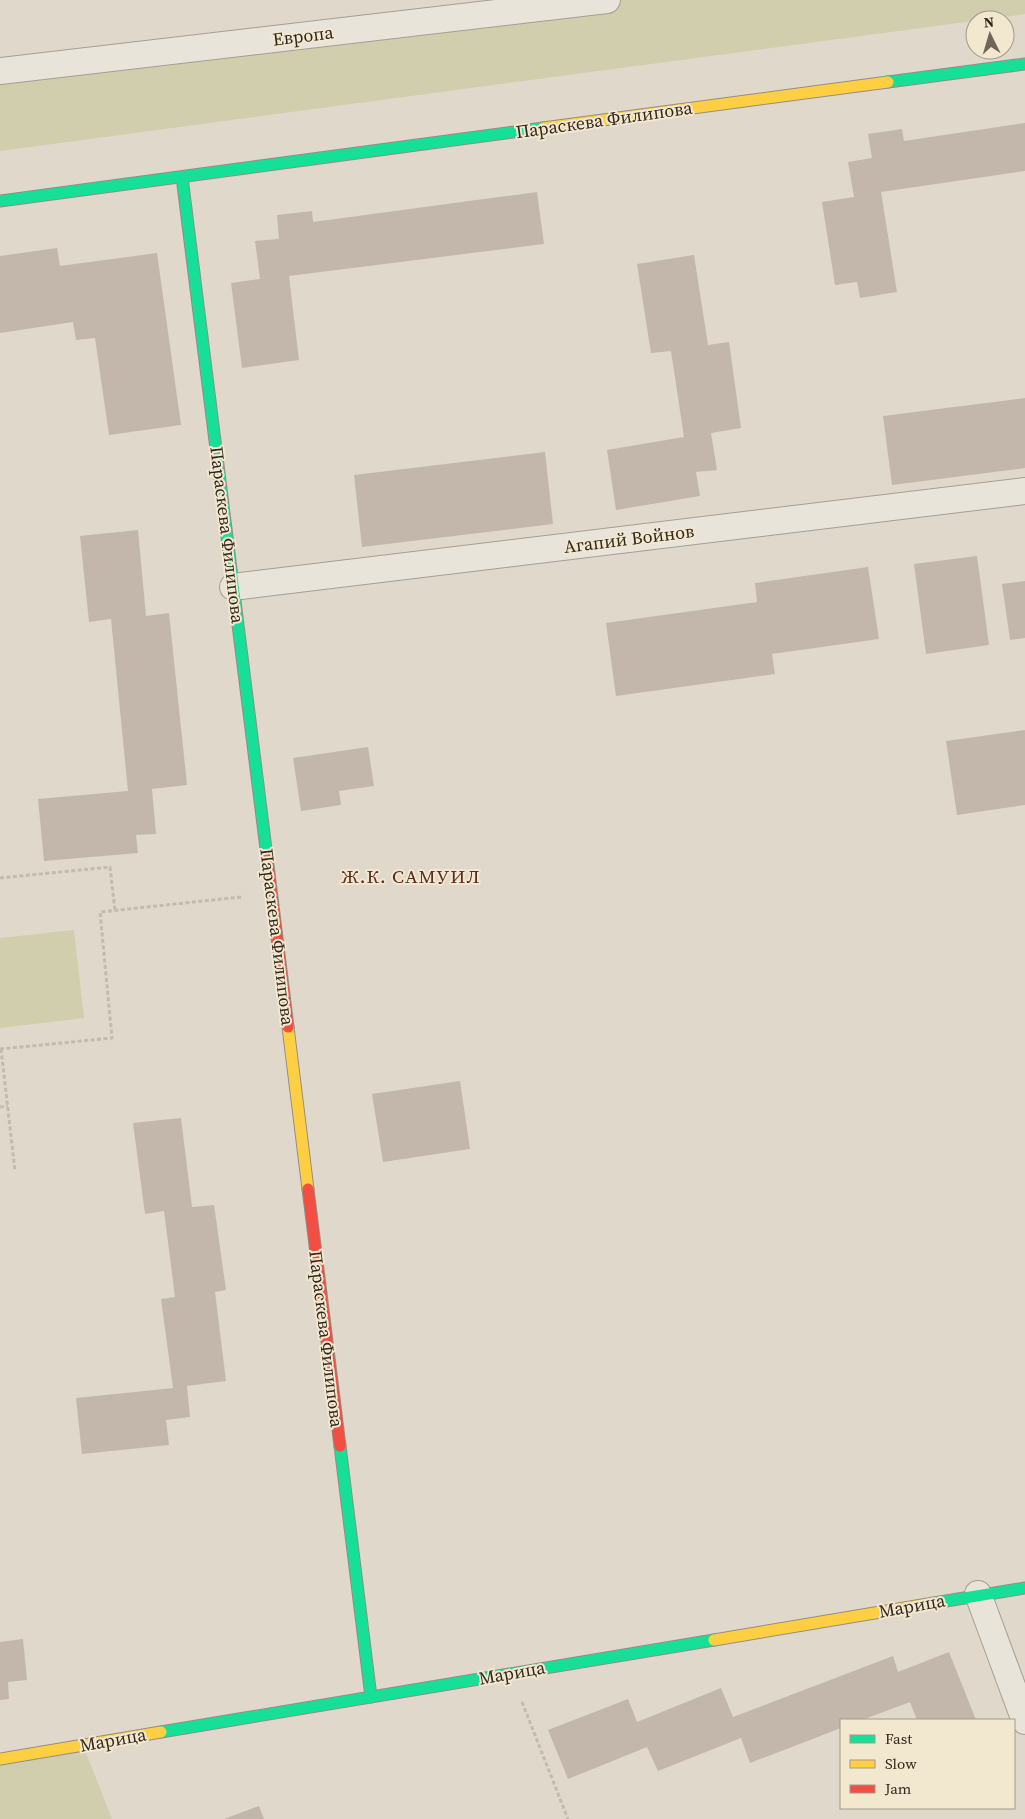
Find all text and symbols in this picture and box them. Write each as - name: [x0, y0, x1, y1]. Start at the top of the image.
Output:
- north arrow: [965, 10, 1015, 60]
- text: N: [983, 12, 995, 32]
- street label: Европа: [271, 19, 336, 52]
- street label: Параскева Филипова: [514, 95, 695, 144]
- street label: Параскева Филипова: [204, 445, 251, 626]
- street label: Агапий Войнов: [562, 518, 695, 559]
- street label: Параскева Филипова: [254, 847, 301, 1028]
- district label: Ж.К. САМУИЛ: [341, 863, 481, 889]
- street label: Параскева Филипова: [303, 1249, 350, 1430]
- street label: Марица: [877, 1587, 948, 1624]
- street label: Марица: [477, 1654, 548, 1691]
- legend: [840, 1719, 1015, 1809]
- street label: Марица: [78, 1721, 149, 1758]
- text: Fast: [885, 1728, 912, 1749]
- text: Slow: [885, 1753, 917, 1774]
- text: Jam: [884, 1778, 912, 1799]

